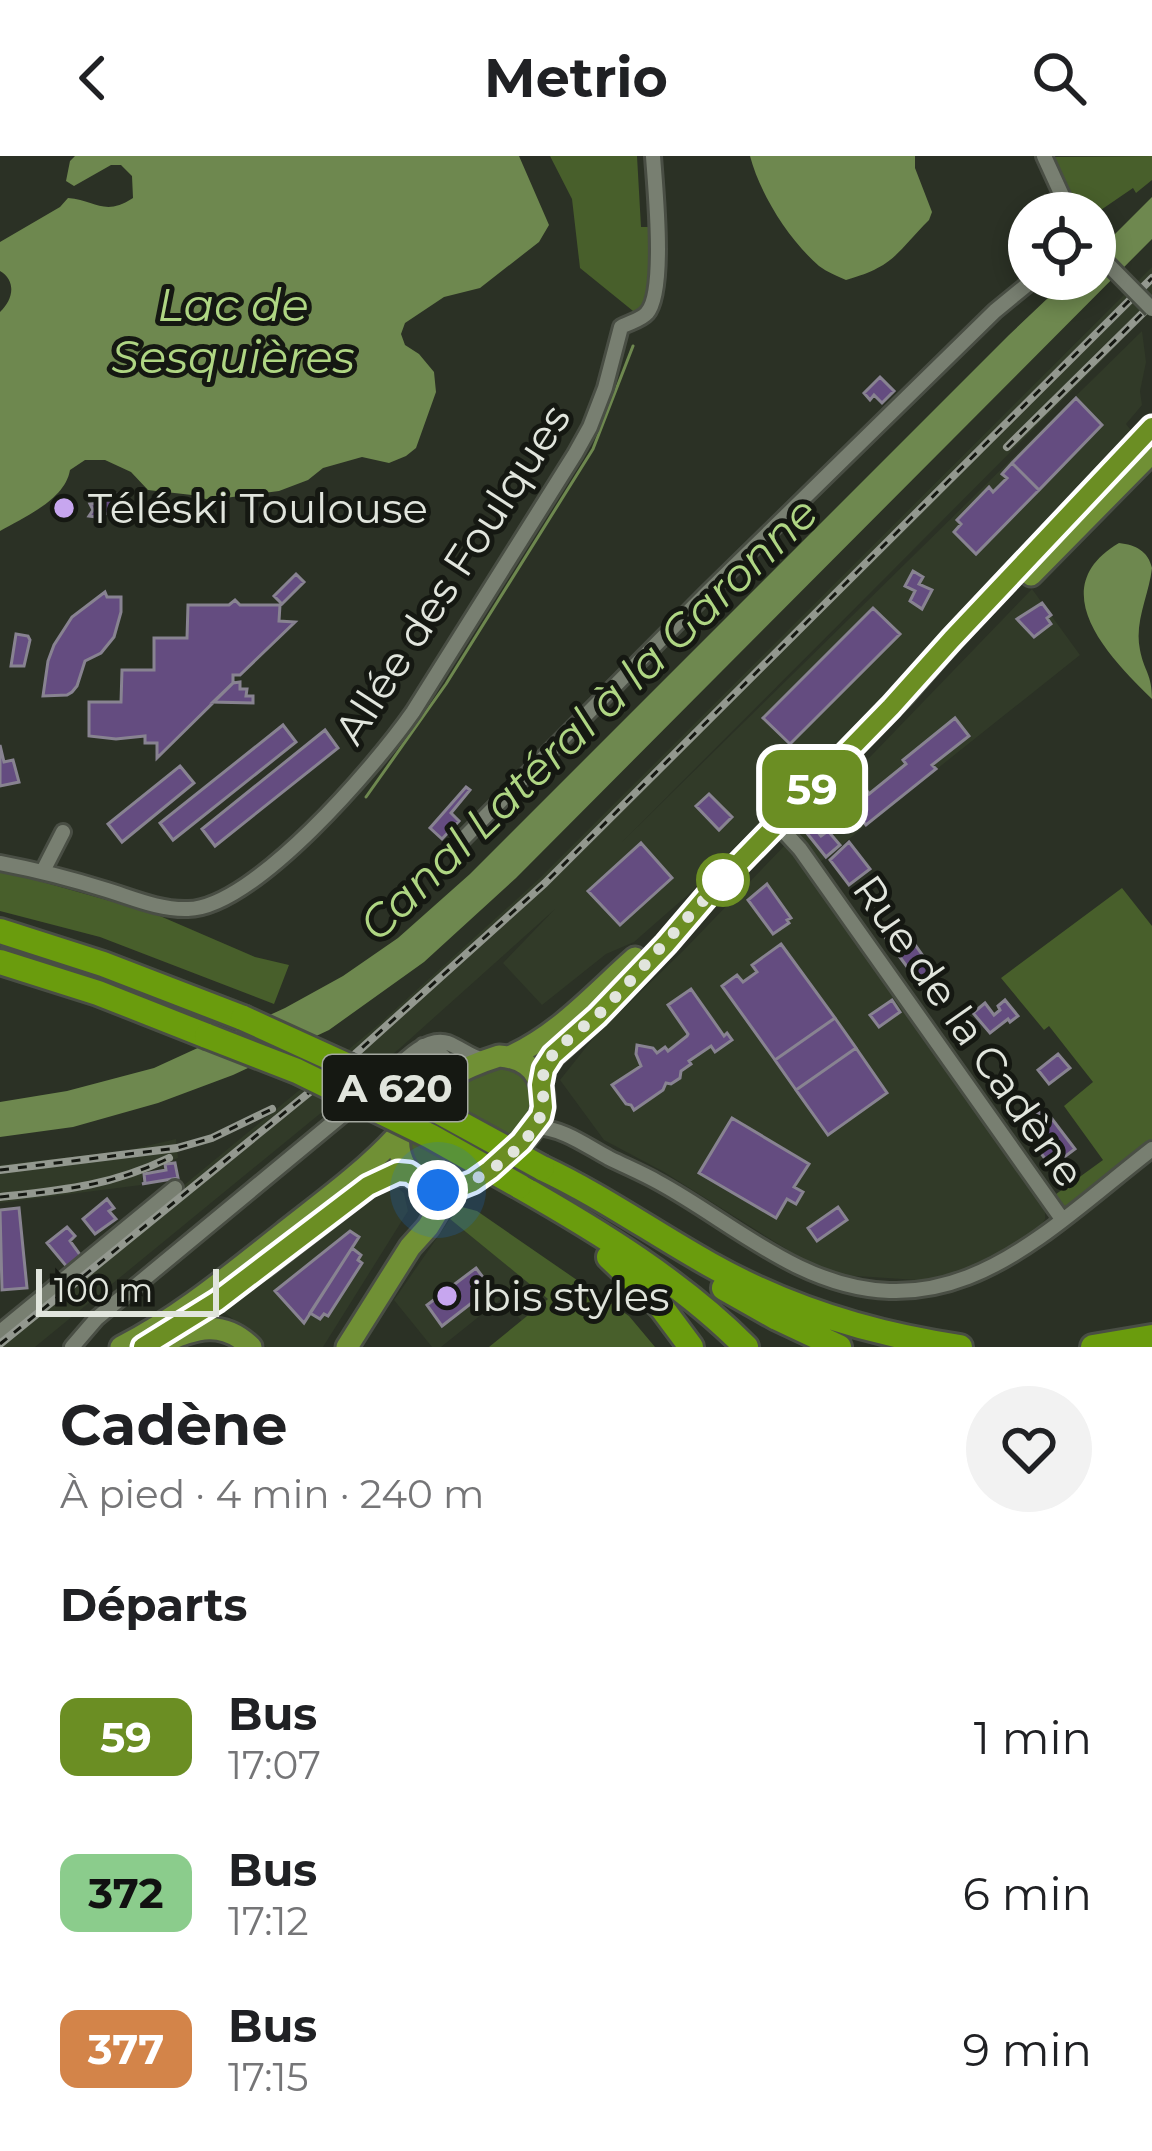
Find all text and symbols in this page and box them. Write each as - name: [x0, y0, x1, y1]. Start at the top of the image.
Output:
- icon: back: [60, 45, 126, 111]
- text: Metrio: [484, 45, 668, 111]
- icon: search: [1026, 45, 1092, 111]
- map controls: [1008, 192, 1116, 300]
- button: locate: [1008, 192, 1116, 300]
- water label: Lac de Sesquières: [111, 277, 355, 384]
- street label: Allée des Foulques: [323, 395, 581, 753]
- place label: Téléski Toulouse: [88, 482, 428, 534]
- water label: Canal Latéral à la Garonne: [347, 484, 829, 952]
- marker: Téléski Toulouse: [51, 495, 77, 521]
- line badge: 59: [758, 750, 866, 828]
- text: 59: [786, 763, 838, 815]
- unlabelled marker: [698, 855, 748, 905]
- street label: Rue de la Cadène: [842, 865, 1096, 1197]
- road number: A 620: [323, 1055, 467, 1121]
- your location: [408, 1160, 468, 1220]
- scale bar: [36, 1263, 219, 1316]
- text: 100 m: [54, 1270, 153, 1310]
- place label: ibis styles: [471, 1270, 670, 1322]
- marker: ibis styles: [434, 1283, 460, 1309]
- button: heart: [966, 1386, 1092, 1512]
- text: Cadène: [60, 1390, 287, 1459]
- text: À pied · 4 min · 240 m: [60, 1470, 484, 1518]
- text: Départs: [60, 1577, 248, 1632]
- text: Bus: [228, 1686, 317, 1741]
- text: 1 min: [974, 1710, 1092, 1765]
- text: 59: [100, 1711, 152, 1763]
- text: 17:07: [228, 1741, 321, 1789]
- text: Bus: [228, 1842, 317, 1897]
- text: 6 min: [963, 1866, 1092, 1921]
- text: 372: [88, 1867, 164, 1919]
- text: 17:12: [228, 1897, 309, 1945]
- text: Bus: [228, 1998, 317, 2053]
- text: 9 min: [963, 2022, 1092, 2077]
- text: 377: [88, 2023, 164, 2075]
- text: 17:15: [228, 2053, 309, 2101]

